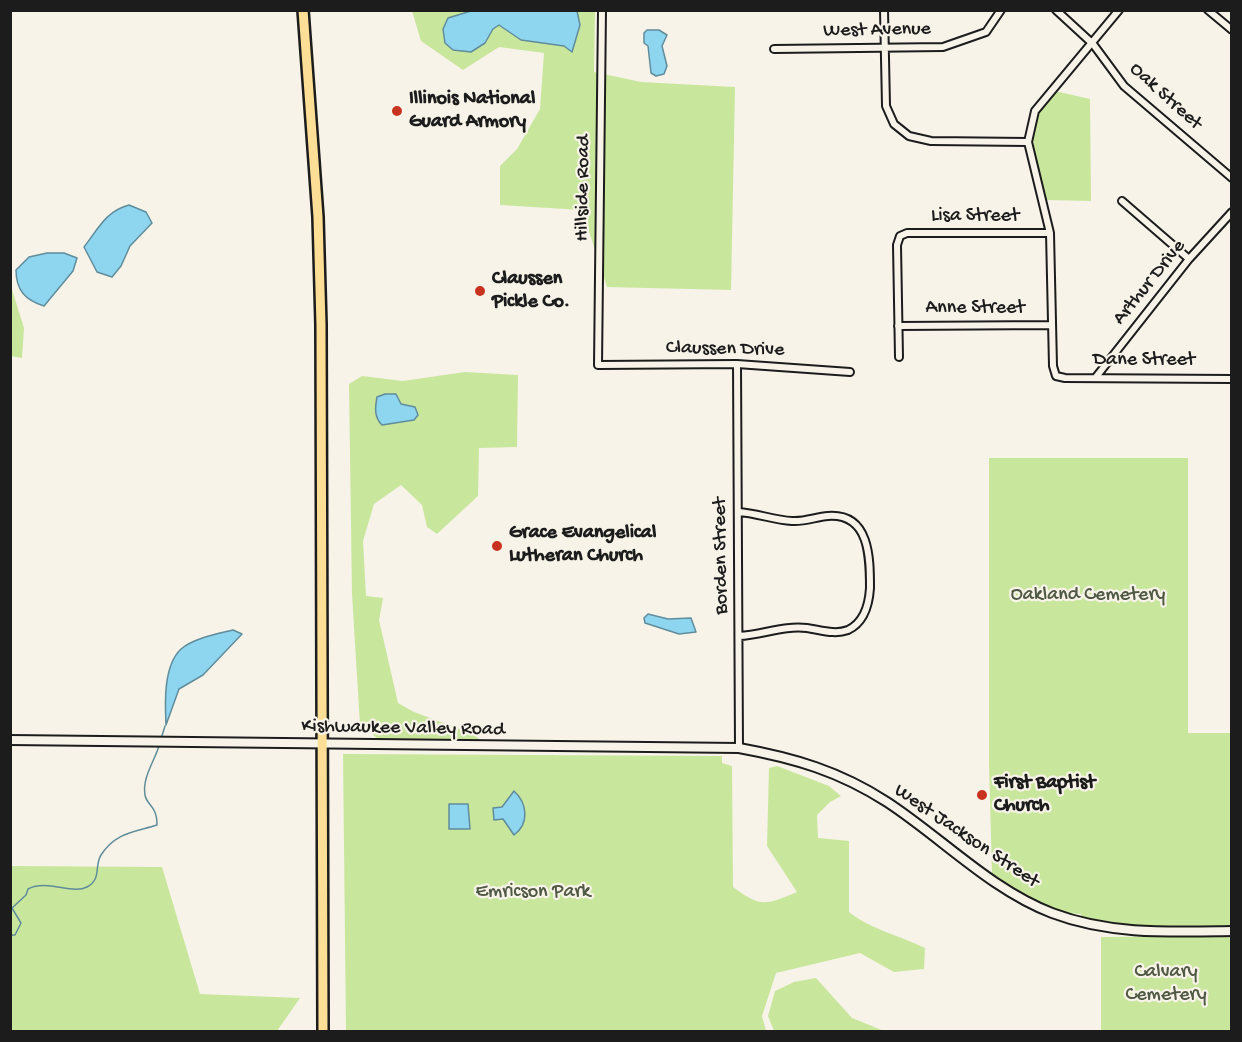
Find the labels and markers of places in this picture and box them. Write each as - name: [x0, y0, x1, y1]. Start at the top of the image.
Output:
- place label: Illinois National Guard Armory: [409, 88, 535, 135]
- marker: Illinois National Guard Armory: [390, 104, 404, 118]
- place label: Claussen Pickle Co.: [492, 268, 570, 315]
- marker: Claussen Pickle Co.: [473, 284, 487, 298]
- place label: Grace Evangelical Lutheran Church: [509, 522, 656, 569]
- marker: Grace Evangelical Lutheran Church: [490, 539, 504, 553]
- place label: First Baptist Church: [994, 772, 1095, 819]
- marker: First Baptist Church: [975, 788, 989, 802]

